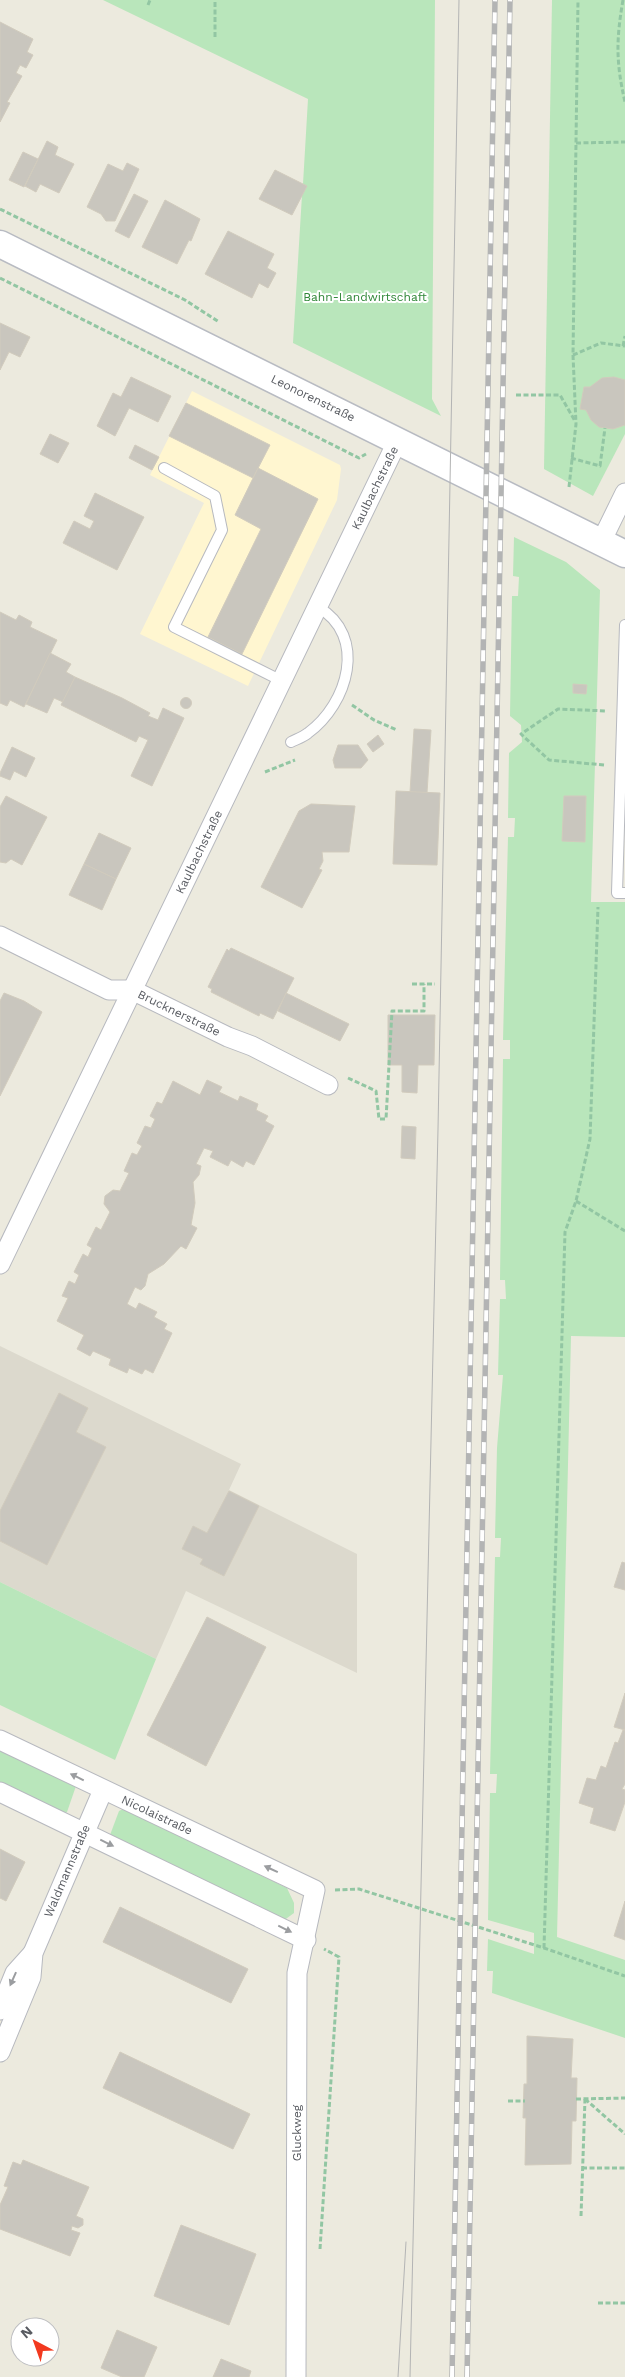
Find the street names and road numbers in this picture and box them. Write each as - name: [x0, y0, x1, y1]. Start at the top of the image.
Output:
- street label: Leonorenstraße: [269, 372, 357, 424]
- street label: Kaulbachstraße: [349, 444, 401, 532]
- street label: Kaulbachstraße: [173, 808, 225, 896]
- street label: Brucknerstraße: [136, 987, 223, 1039]
- street label: Nicolaistraße: [119, 1792, 195, 1838]
- street label: Waldmannstraße: [41, 1822, 93, 1919]
- street label: Gluckweg: [290, 2104, 304, 2161]

